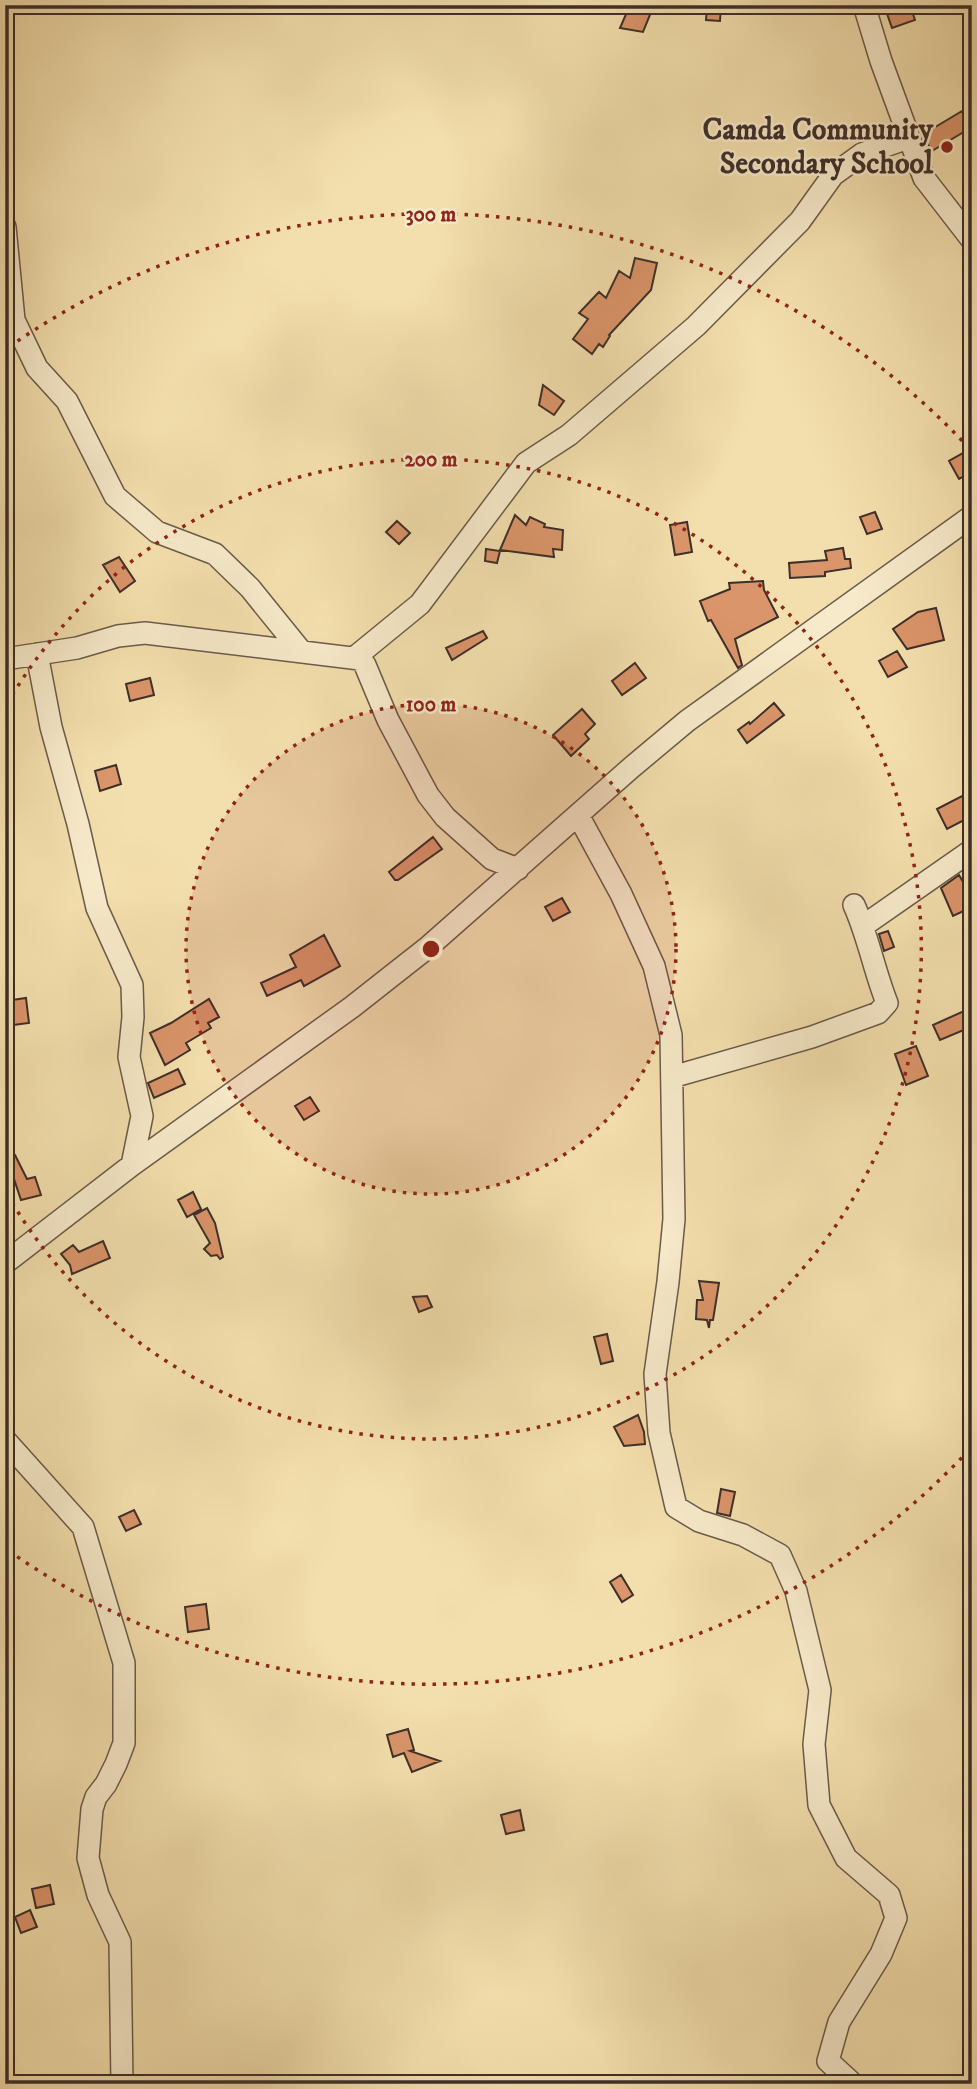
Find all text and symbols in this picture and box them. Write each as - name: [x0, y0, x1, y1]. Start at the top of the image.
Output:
- place label: Camda Community Secondary School: [703, 112, 934, 183]
- marker: Camda Community Secondary School: [939, 139, 955, 155]
- text: 300 m: [406, 202, 457, 228]
- text: 200 m: [404, 447, 458, 473]
- text: 100 m: [406, 692, 456, 718]
- centre of rings: [419, 937, 443, 961]

